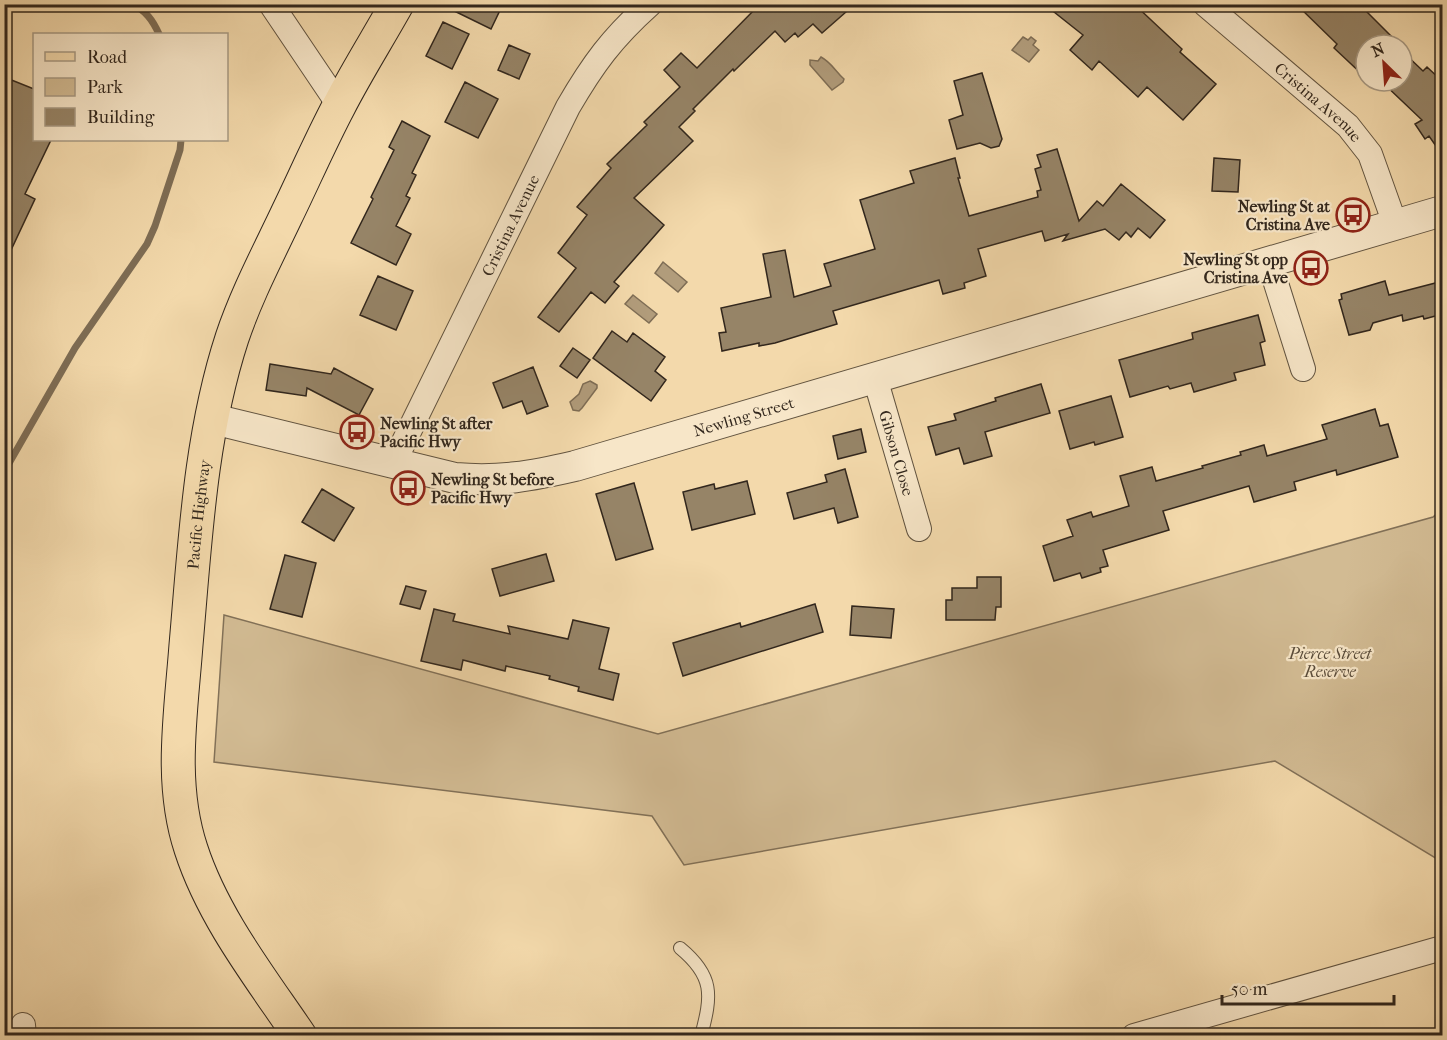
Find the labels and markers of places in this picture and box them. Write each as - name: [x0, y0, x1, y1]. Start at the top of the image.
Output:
- place label: Newling St at Cristina Ave: [1238, 197, 1330, 234]
- bus stop icon: Newling St at Cristina Ave: [1335, 197, 1371, 233]
- place label: Newling St opp Cristina Ave: [1183, 250, 1288, 287]
- bus stop icon: Newling St opp Cristina Ave: [1293, 250, 1329, 286]
- bus stop icon: Newling St after Pacific Hwy: [339, 414, 375, 450]
- place label: Newling St after Pacific Hwy: [380, 414, 494, 452]
- bus stop icon: Newling St before Pacific Hwy: [390, 470, 426, 506]
- place label: Newling St before Pacific Hwy: [431, 470, 554, 508]

